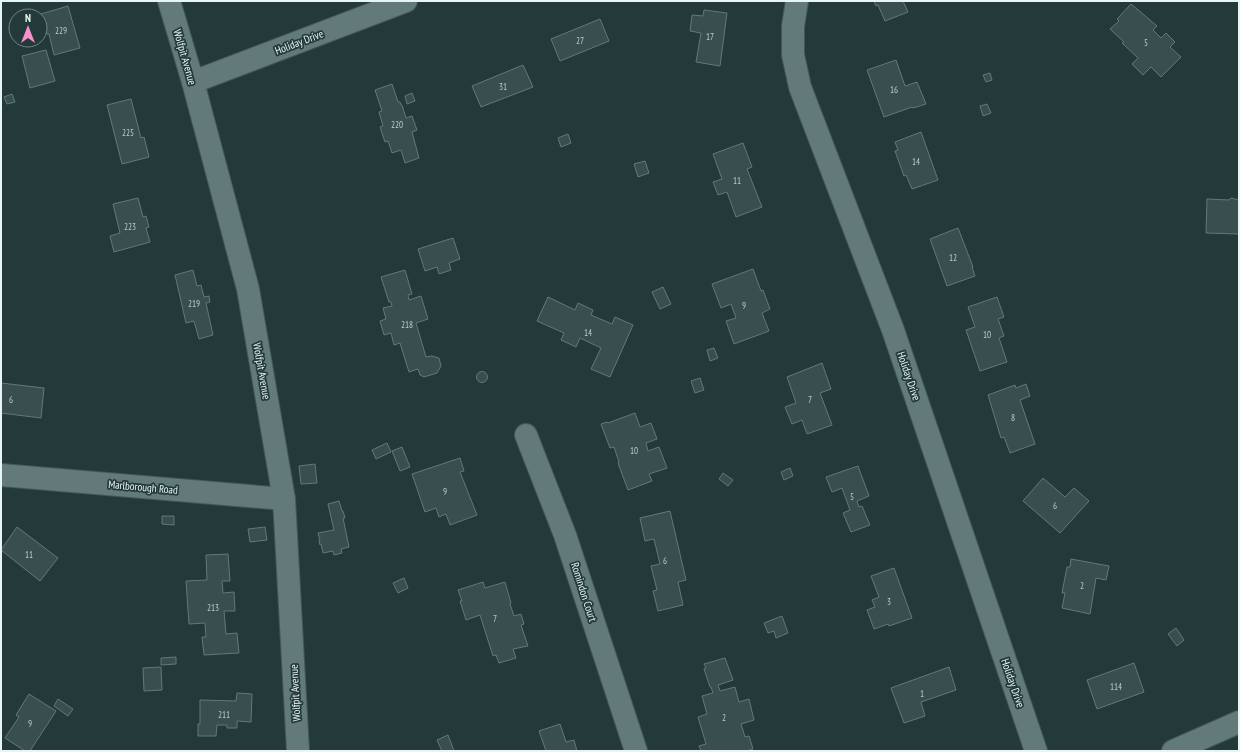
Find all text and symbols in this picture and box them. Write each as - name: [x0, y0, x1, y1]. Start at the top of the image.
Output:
- north arrow: [8, 8, 48, 48]
- text: N: [25, 11, 31, 25]
- house number: 229: [55, 25, 67, 36]
- street label: Holiday Drive: [273, 26, 326, 58]
- street label: Wolfpit Avenue: [170, 28, 200, 87]
- house number: 17: [706, 31, 714, 42]
- house number: 27: [576, 35, 584, 46]
- house number: 5: [1144, 37, 1148, 48]
- house number: 31: [499, 81, 507, 92]
- house number: 16: [890, 84, 898, 95]
- house number: 220: [391, 119, 403, 130]
- house number: 225: [122, 127, 134, 138]
- house number: 14: [912, 156, 920, 167]
- house number: 11: [733, 175, 741, 186]
- house number: 223: [124, 221, 136, 232]
- house number: 12: [949, 252, 957, 263]
- house number: 219: [188, 298, 200, 309]
- house number: 9: [742, 300, 746, 311]
- house number: 218: [401, 319, 413, 330]
- house number: 14: [584, 327, 592, 338]
- house number: 10: [983, 329, 991, 340]
- street label: Wolfpit Avenue: [250, 342, 274, 401]
- street label: Holiday Drive: [894, 350, 924, 403]
- house number: 6: [9, 394, 13, 405]
- house number: 7: [808, 394, 812, 405]
- house number: 8: [1011, 412, 1015, 423]
- house number: 10: [630, 445, 638, 456]
- street label: Marlborough Road: [108, 477, 179, 497]
- house number: 9: [443, 486, 447, 497]
- house number: 5: [850, 491, 854, 502]
- house number: 6: [1053, 500, 1057, 511]
- house number: 11: [25, 549, 33, 560]
- house number: 6: [663, 555, 667, 566]
- street label: Romindon Court: [568, 561, 600, 623]
- house number: 2: [1080, 580, 1084, 591]
- house number: 3: [887, 596, 891, 607]
- house number: 213: [207, 602, 219, 613]
- house number: 7: [493, 613, 497, 624]
- street label: Holiday Drive: [998, 657, 1028, 710]
- street label: Wolfpit Avenue: [286, 664, 303, 722]
- house number: 114: [1110, 681, 1122, 692]
- house number: 1: [920, 688, 924, 699]
- house number: 211: [218, 709, 230, 720]
- house number: 2: [722, 712, 726, 723]
- house number: 9: [28, 718, 32, 729]

